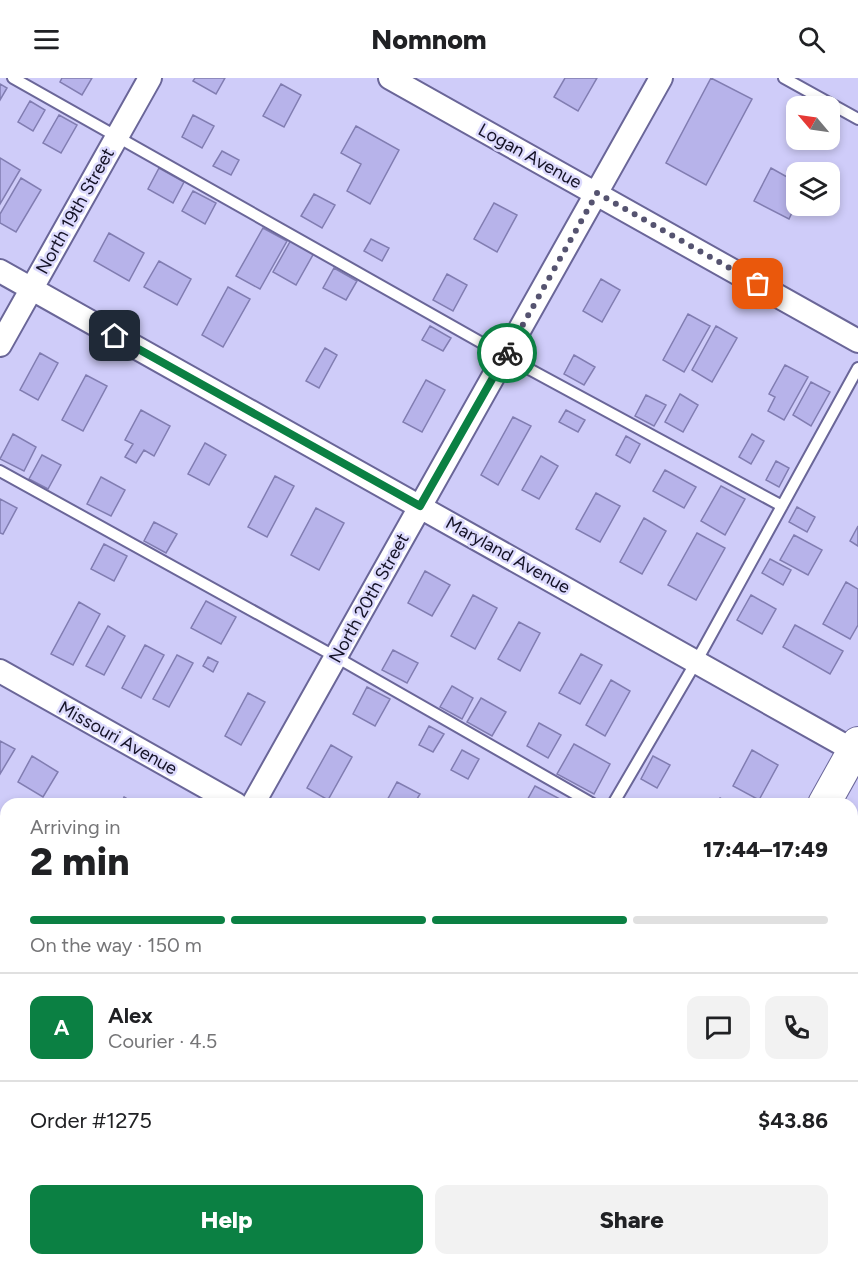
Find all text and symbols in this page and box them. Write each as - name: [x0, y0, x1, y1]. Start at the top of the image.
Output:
- icon: menu: [30, 23, 63, 56]
- text: Nomnom: [371, 23, 487, 56]
- icon: search: [795, 23, 828, 56]
- north arrow: [786, 96, 840, 150]
- map controls: [786, 96, 840, 216]
- street label: Logan Avenue: [474, 119, 586, 194]
- street label: North 19th Street: [31, 144, 119, 278]
- button: layers: [786, 162, 840, 216]
- pin: [732, 258, 783, 309]
- icon: bag: [741, 267, 774, 300]
- pin: [89, 310, 140, 361]
- icon: home: [98, 319, 131, 352]
- courier: [477, 323, 537, 383]
- icon: bike: [491, 337, 524, 370]
- street label: Maryland Avenue: [442, 512, 574, 598]
- street label: North 20th Street: [324, 529, 414, 667]
- street label: Missouri Avenue: [55, 696, 181, 780]
- text: Arriving in: [30, 815, 120, 839]
- text: 17:44–17:49: [703, 836, 828, 863]
- text: 2 min: [30, 838, 130, 885]
- text: On the way · 150 m: [30, 933, 202, 957]
- button: chat: [687, 996, 750, 1059]
- button: phone: [765, 996, 828, 1059]
- text: Alex: [108, 1002, 153, 1029]
- text: A: [54, 1014, 69, 1041]
- text: Courier · 4.5: [108, 1029, 217, 1053]
- text: Order #1275: [30, 1107, 152, 1134]
- text: $43.86: [758, 1107, 828, 1134]
- button: Help: [30, 1185, 423, 1254]
- button: Share: [435, 1185, 828, 1254]

